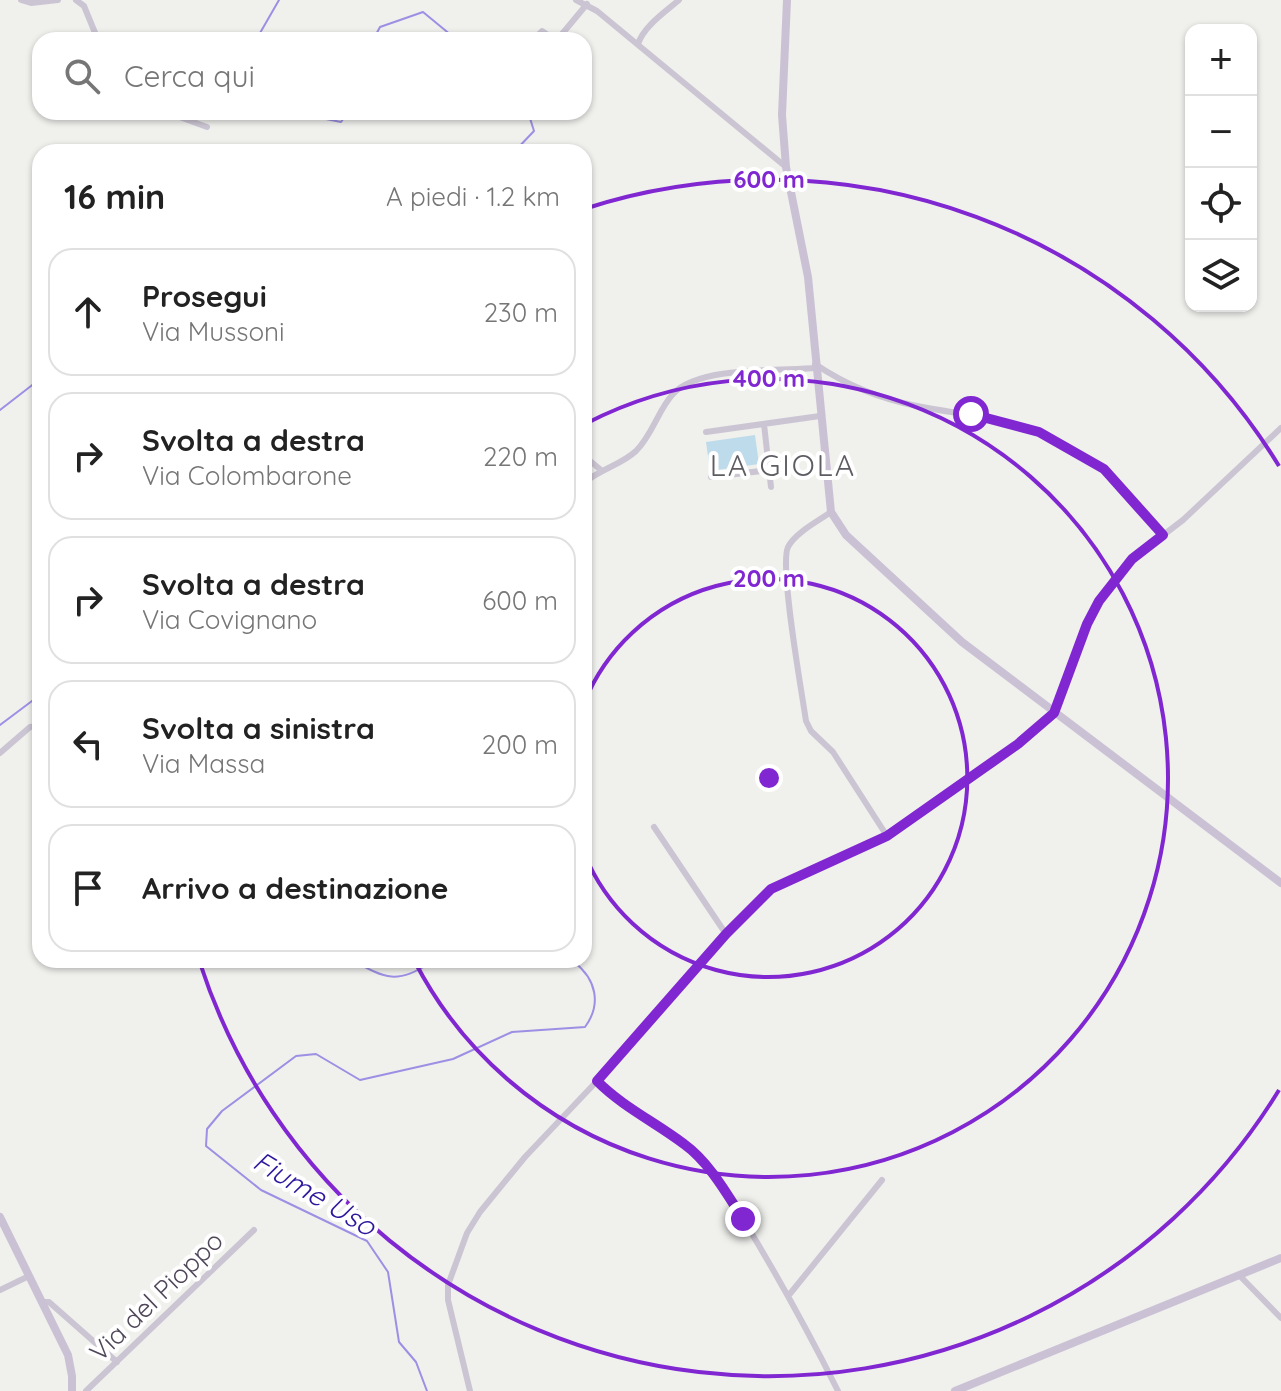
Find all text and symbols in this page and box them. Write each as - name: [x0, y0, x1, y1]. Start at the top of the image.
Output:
- map controls: [1185, 24, 1257, 312]
- button: +: [1185, 24, 1257, 96]
- search box: [32, 32, 592, 120]
- icon: search: [60, 54, 104, 98]
- text: Cerca qui: [124, 57, 255, 95]
- button: −: [1185, 96, 1257, 168]
- text: 600 m: [733, 164, 805, 194]
- button: locate: [1185, 168, 1257, 240]
- text: 16 min: [64, 175, 165, 218]
- text: A piedi · 1.2 km: [386, 180, 560, 213]
- button: layers: [1185, 240, 1257, 312]
- text: Prosegui: [142, 277, 267, 315]
- icon: ahead: [66, 290, 110, 334]
- text: 230 m: [484, 296, 558, 329]
- text: Via Mussoni: [142, 315, 285, 348]
- text: 400 m: [733, 363, 805, 393]
- route start: [953, 396, 989, 432]
- text: Svolta a destra: [142, 421, 365, 459]
- icon: right: [66, 434, 110, 478]
- text: 220 m: [483, 440, 558, 473]
- district label: LA GIOLA: [710, 446, 856, 484]
- text: Via Colombarone: [142, 459, 352, 492]
- text: 200 m: [733, 563, 805, 593]
- text: Svolta a destra: [142, 565, 365, 603]
- icon: right: [66, 578, 110, 622]
- text: 600 m: [482, 584, 558, 617]
- text: Via Covignano: [142, 603, 317, 636]
- text: Svolta a sinistra: [142, 709, 375, 747]
- icon: left: [66, 722, 110, 766]
- text: 200 m: [482, 728, 558, 761]
- text: Via Massa: [142, 747, 265, 780]
- centre of rings: [755, 764, 783, 792]
- icon: arrive: [66, 866, 110, 910]
- text: Arrivo a destinazione: [142, 869, 448, 907]
- water label: Fiume Uso: [247, 1143, 384, 1244]
- route end: [725, 1201, 761, 1237]
- street label: Via del Pioppo: [82, 1224, 230, 1368]

